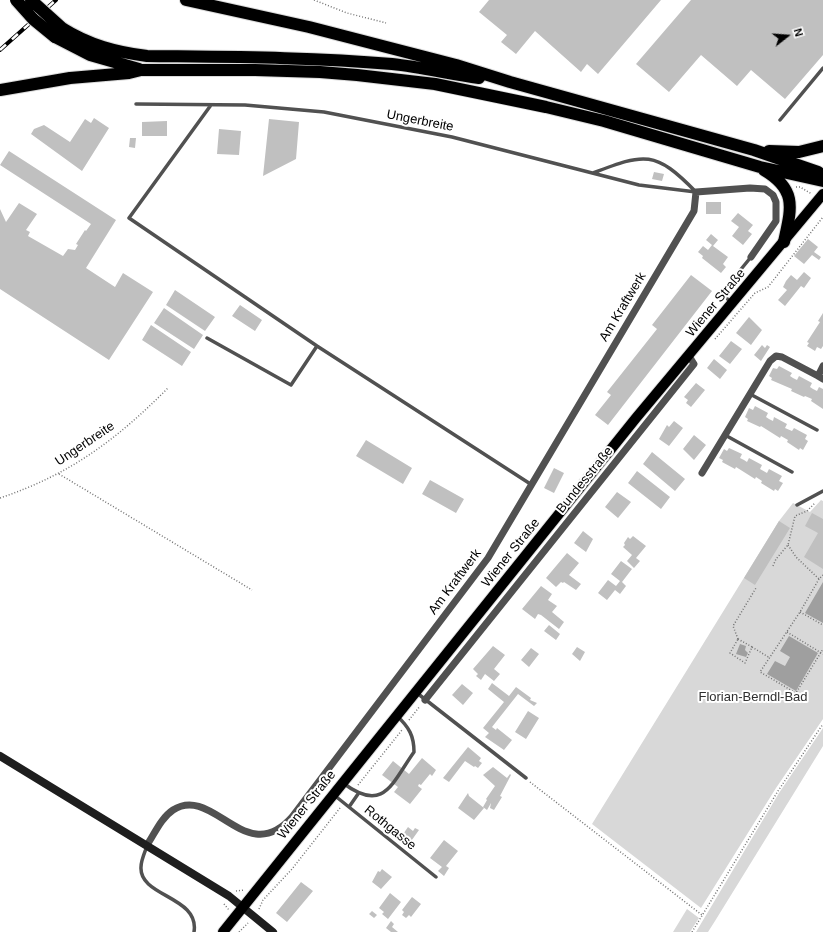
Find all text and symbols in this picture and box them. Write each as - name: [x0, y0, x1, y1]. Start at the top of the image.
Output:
- north arrow: [767, 16, 807, 56]
- text: N: [792, 27, 805, 38]
- street label: Ungerbreite: [385, 107, 455, 135]
- street label: Wiener Straße: [683, 266, 749, 340]
- street label: Am Kraftwerk: [596, 270, 650, 344]
- street label: Ungerbreite: [52, 419, 118, 469]
- street label: Bundesstraße: [553, 444, 617, 516]
- street label: Wiener Straße: [479, 516, 543, 590]
- street label: Am Kraftwerk: [425, 546, 485, 618]
- park label: Florian-Berndl-Bad: [698, 689, 808, 705]
- street label: Wiener Straße: [275, 768, 339, 842]
- street label: Rothgasse: [361, 802, 419, 854]

